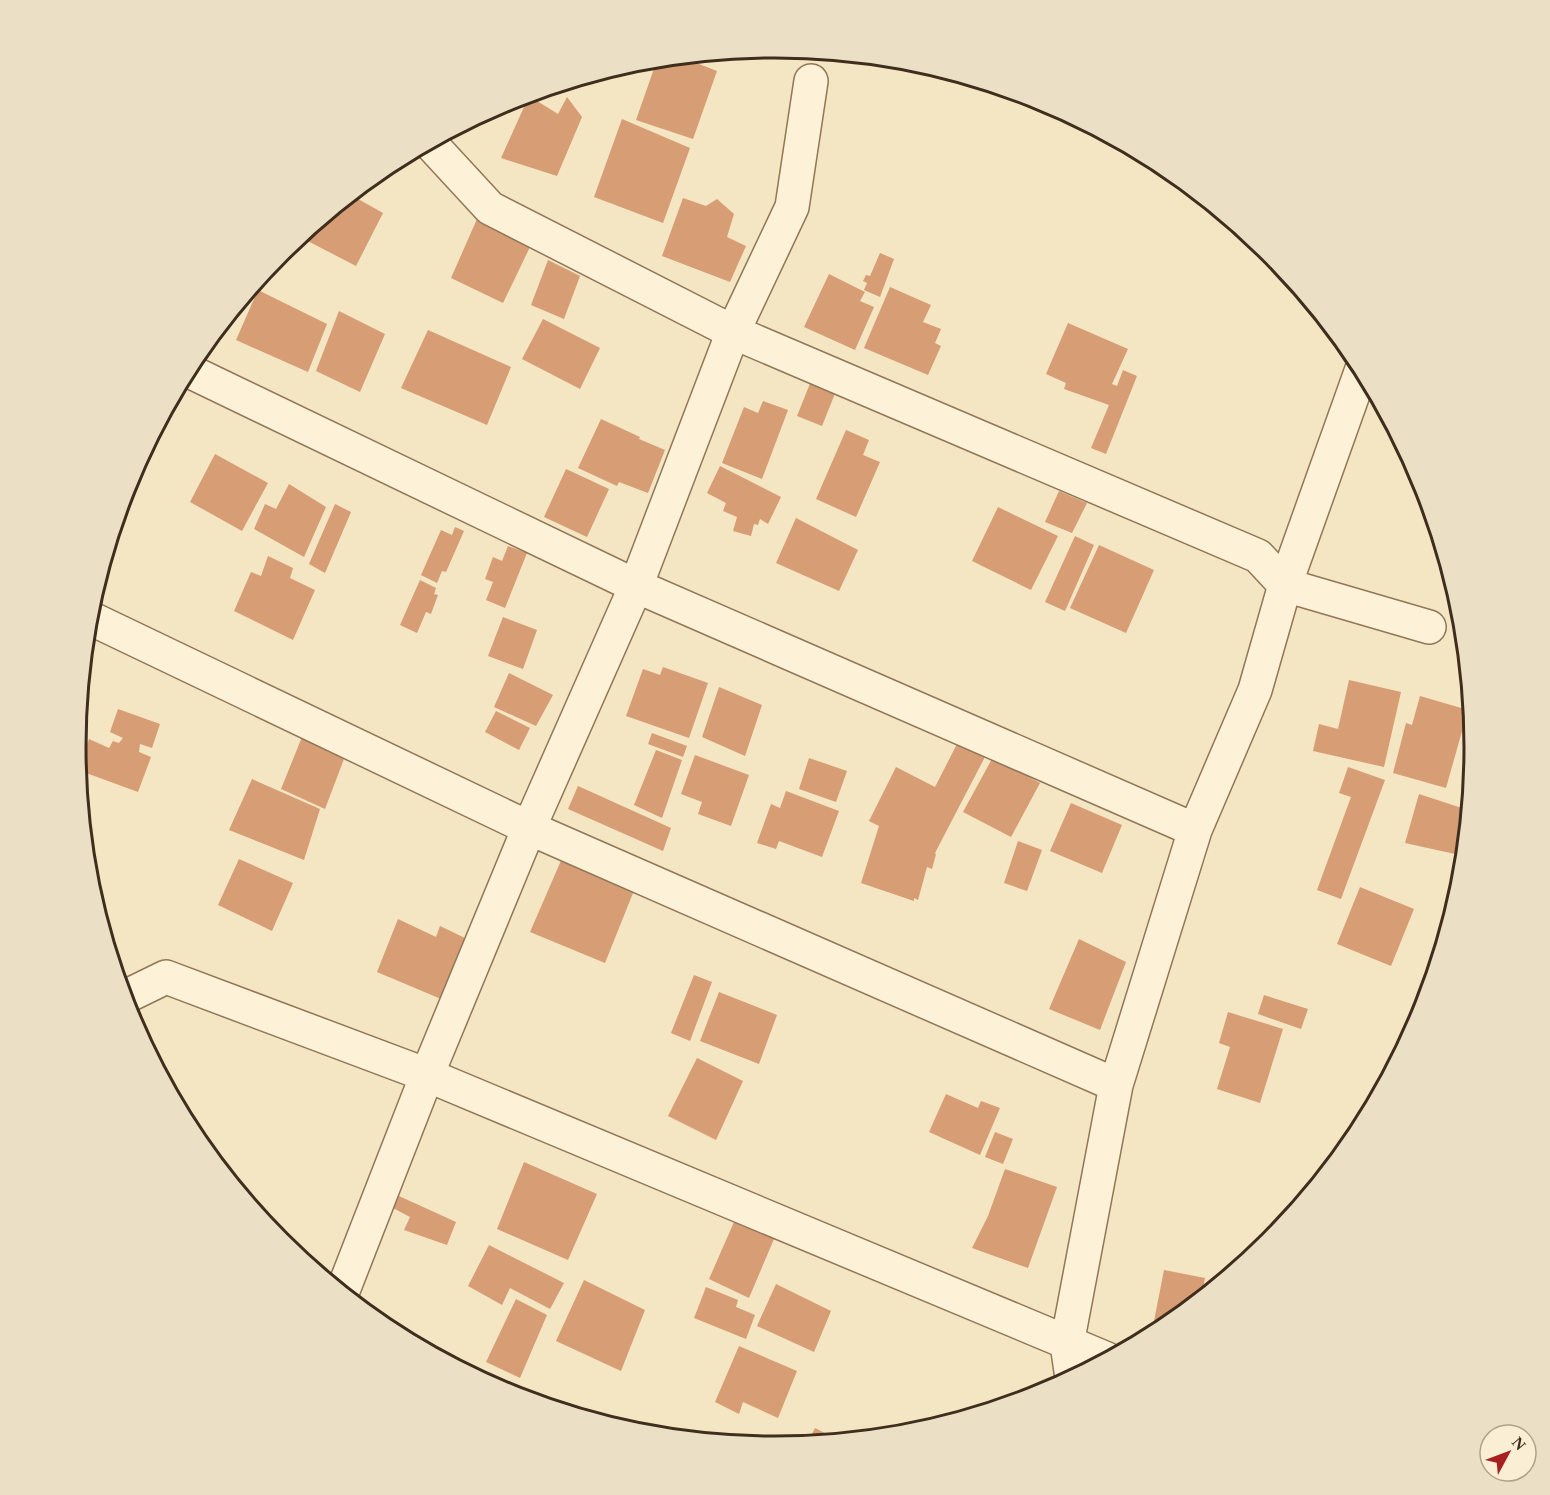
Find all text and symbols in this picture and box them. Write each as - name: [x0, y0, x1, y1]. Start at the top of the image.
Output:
- north arrow: [1478, 1423, 1538, 1483]
- text: N: [1509, 1434, 1529, 1454]

